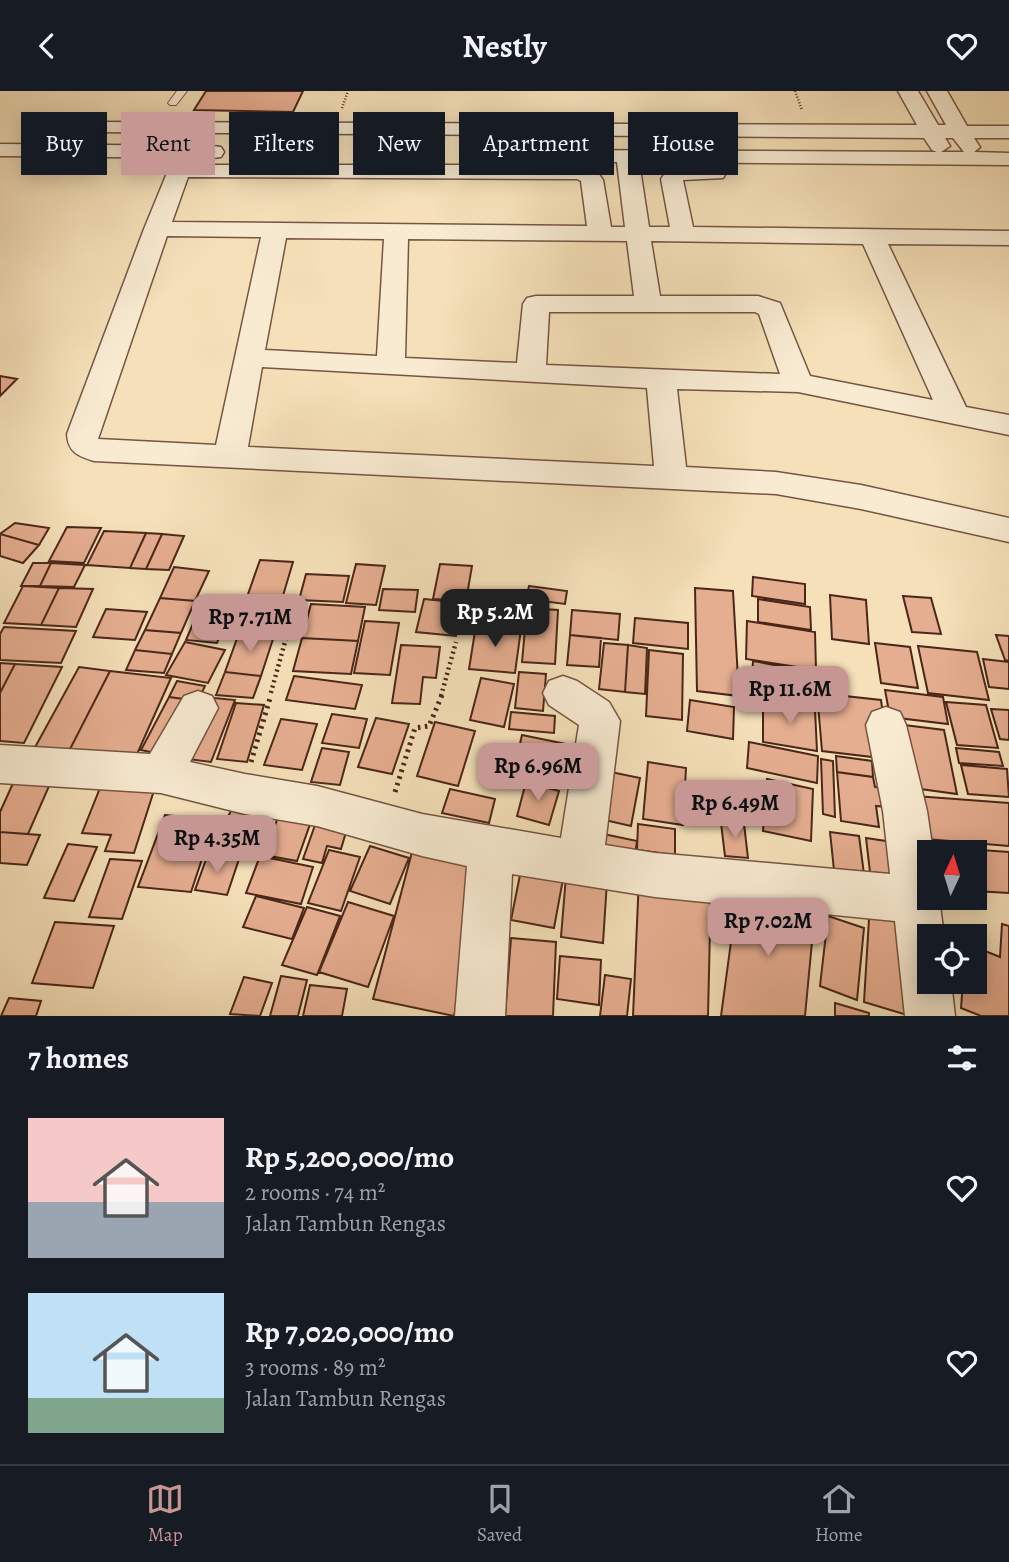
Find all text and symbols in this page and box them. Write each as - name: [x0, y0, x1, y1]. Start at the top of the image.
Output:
- text: Nestly: [462, 24, 547, 68]
- icon: back: [28, 27, 66, 65]
- icon: heart: [943, 27, 981, 65]
- chip: Buy: [21, 112, 107, 175]
- chip: Rent: [121, 112, 215, 175]
- chip: Filters: [229, 112, 339, 175]
- chip: New: [353, 112, 445, 175]
- chip: Apartment: [459, 112, 614, 175]
- chip: House: [628, 112, 738, 175]
- pin: Rp 5.2M: [430, 589, 560, 649]
- pin: Rp 7.71M: [178, 595, 322, 654]
- text: Rp 5.2M: [456, 596, 534, 627]
- text: Rp 7.71M: [208, 601, 292, 632]
- pin: Rp 11.6M: [718, 667, 862, 726]
- text: Rp 11.6M: [748, 673, 832, 704]
- pin: Rp 6.96M: [466, 743, 610, 803]
- text: Rp 6.96M: [494, 750, 582, 781]
- pin: Rp 6.49M: [663, 781, 807, 840]
- text: Rp 6.49M: [691, 787, 779, 818]
- pin: Rp 4.35M: [145, 815, 289, 875]
- text: Rp 4.35M: [174, 822, 260, 853]
- north arrow: [917, 840, 987, 910]
- map controls: [917, 840, 987, 994]
- pin: Rp 7.02M: [696, 899, 840, 958]
- text: Rp 7.02M: [724, 905, 812, 936]
- button: locate: [917, 924, 987, 994]
- text: 7 homes: [28, 1038, 129, 1078]
- icon: filters: [943, 1039, 981, 1077]
- text: Rp 5,200,000/mo: [245, 1137, 454, 1177]
- icon: home: [84, 1146, 168, 1230]
- icon: heart: [943, 1169, 981, 1207]
- text: 2 rooms · 74 m²: [245, 1177, 385, 1208]
- text: Jalan Tambun Rengas: [245, 1208, 446, 1239]
- text: Rp 7,020,000/mo: [245, 1312, 454, 1352]
- icon: home: [84, 1321, 168, 1405]
- icon: heart: [943, 1344, 981, 1382]
- text: 3 rooms · 89 m²: [245, 1352, 386, 1383]
- text: Jalan Tambun Rengas: [245, 1383, 446, 1414]
- tab: Map: [146, 1480, 184, 1548]
- tab: Saved: [477, 1480, 522, 1548]
- tab: Home: [815, 1480, 863, 1548]

